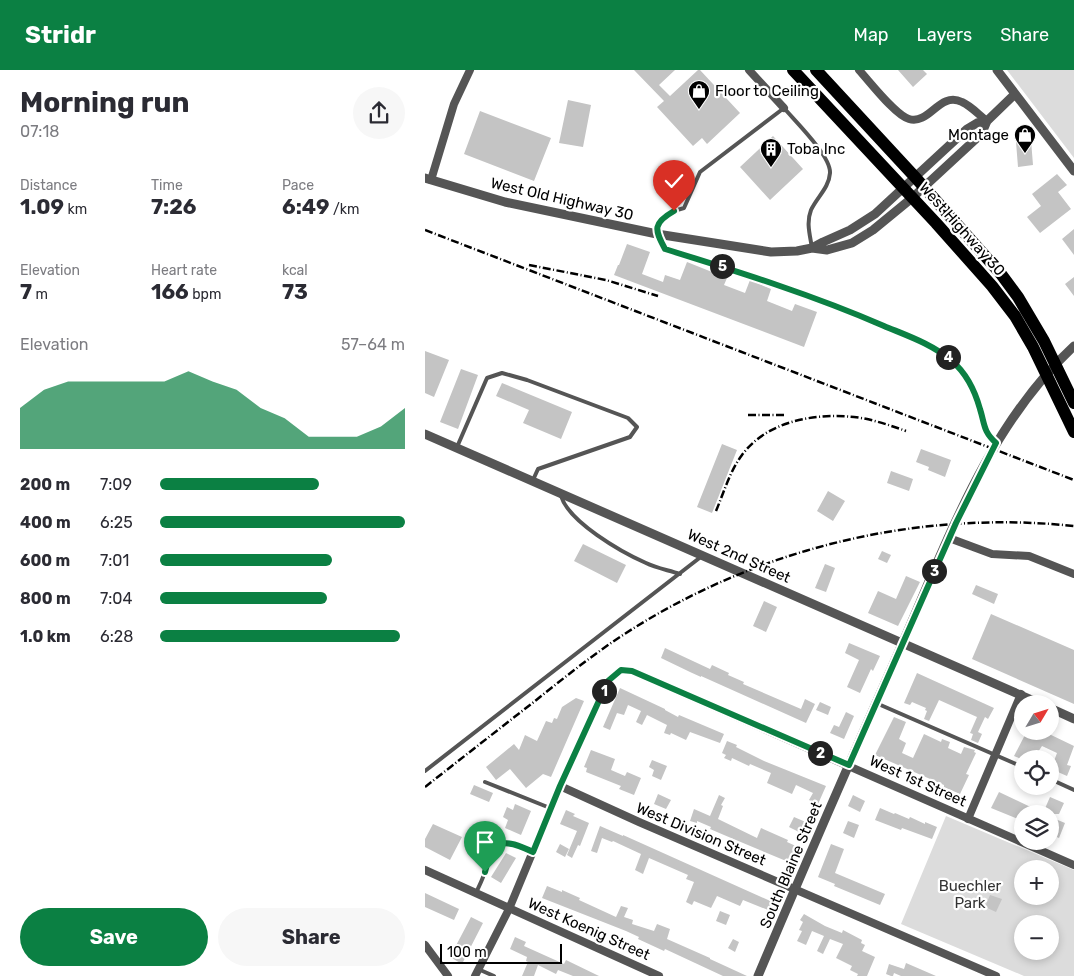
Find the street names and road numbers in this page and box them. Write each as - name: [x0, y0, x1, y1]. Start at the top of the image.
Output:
- street label: West Old Highway 30: [489, 174, 635, 224]
- street label: West Highway 30: [915, 179, 1009, 279]
- street label: West 2nd Street: [685, 525, 794, 587]
- street label: West 1st Street: [867, 752, 969, 810]
- street label: West Division Street: [633, 799, 769, 870]
- street label: South Blaine Street: [756, 799, 826, 931]
- street label: West Koenig Street: [525, 894, 653, 964]

